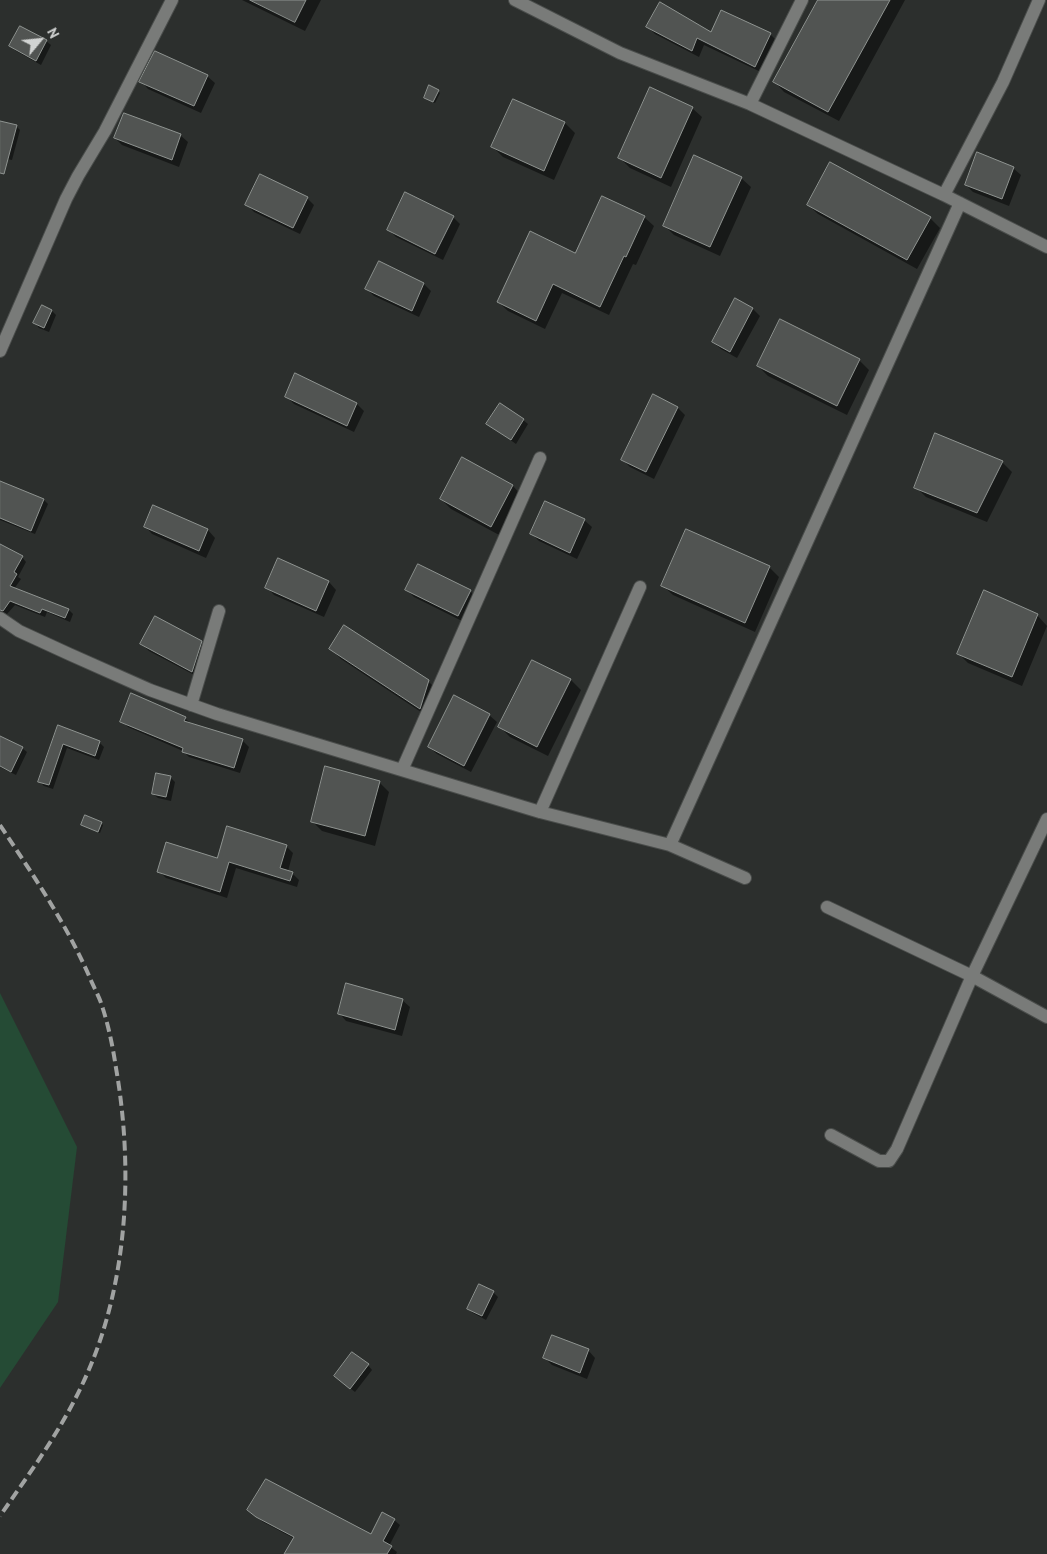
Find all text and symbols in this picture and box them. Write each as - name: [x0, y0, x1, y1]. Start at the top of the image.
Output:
- north arrow: [15, 15, 65, 65]
- text: N: [43, 25, 63, 41]

